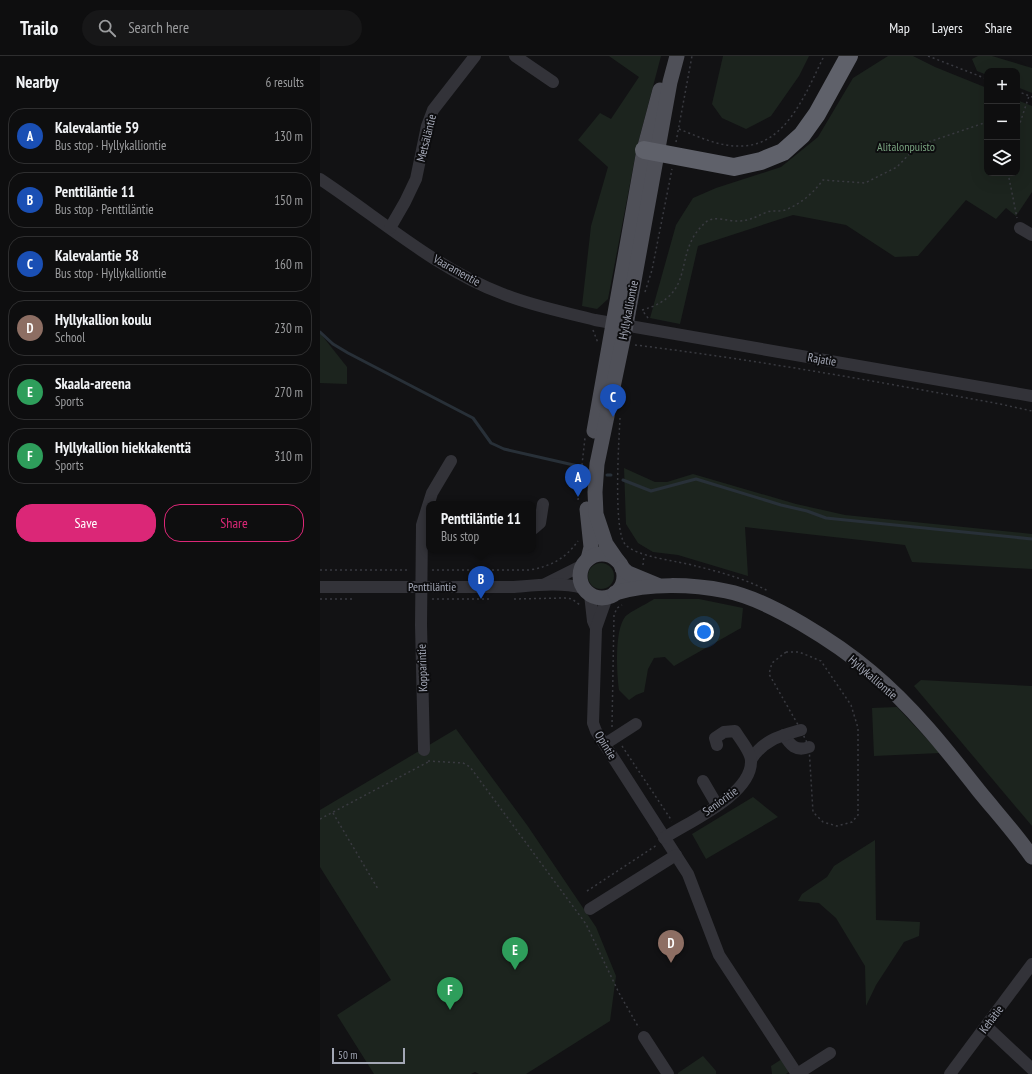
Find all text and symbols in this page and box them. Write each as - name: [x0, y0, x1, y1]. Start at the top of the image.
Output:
- search box: [82, 10, 362, 46]
- text: Trailo: [20, 16, 58, 40]
- icon: search: [96, 17, 118, 39]
- text: Search here: [128, 18, 189, 37]
- text: Map: [889, 19, 910, 37]
- text: Layers: [932, 19, 963, 37]
- text: Share: [985, 19, 1012, 37]
- map controls: [984, 68, 1020, 176]
- button: +: [984, 68, 1020, 104]
- text: Nearby: [16, 71, 59, 93]
- text: 6 results: [265, 74, 304, 91]
- button: −: [984, 104, 1020, 140]
- street label: Metsäläntie: [413, 113, 439, 163]
- text: Kalevalantie 59: [55, 118, 139, 137]
- text: A: [27, 128, 33, 145]
- text: 130 m: [274, 128, 303, 145]
- text: Bus stop · Hyllykalliontie: [55, 137, 166, 154]
- park label: Alitalonpuisto: [877, 139, 935, 154]
- button: layers: [984, 140, 1020, 176]
- text: Penttiläntie 11: [55, 182, 135, 201]
- text: B: [27, 192, 33, 209]
- text: 150 m: [274, 192, 303, 209]
- text: Bus stop · Penttiläntie: [55, 201, 154, 218]
- text: Kalevalantie 58: [55, 246, 139, 265]
- street label: Vaaramentie: [430, 250, 483, 289]
- text: C: [27, 256, 33, 273]
- text: 160 m: [274, 256, 303, 273]
- text: Bus stop · Hyllykalliontie: [55, 265, 166, 282]
- street label: Hyllykalliontie: [615, 279, 641, 341]
- text: Hyllykallion koulu: [55, 310, 152, 329]
- text: D: [27, 320, 33, 337]
- text: 230 m: [274, 320, 303, 337]
- text: School: [55, 329, 85, 346]
- street label: Rajatie: [807, 349, 838, 369]
- text: Skaala-areena: [55, 374, 131, 393]
- text: E: [27, 384, 33, 401]
- text: 270 m: [274, 384, 303, 401]
- pin: C: [600, 384, 626, 417]
- text: Sports: [55, 393, 84, 410]
- text: Hyllykallion hiekkakenttä: [55, 438, 191, 457]
- text: F: [27, 448, 33, 465]
- text: 310 m: [274, 448, 303, 465]
- text: Sports: [55, 457, 84, 474]
- pin: A: [565, 464, 591, 497]
- popup: [426, 501, 536, 553]
- button: Save: [16, 504, 156, 542]
- button: Share: [164, 504, 304, 542]
- text: Penttiläntie 11: [441, 509, 521, 528]
- text: Bus stop: [441, 528, 479, 545]
- pin: B: [468, 566, 494, 599]
- street label: Penttiläntie: [408, 579, 456, 594]
- your location: [694, 622, 714, 642]
- street label: Kopparintie: [414, 644, 430, 692]
- street label: Hyllykalliontie: [845, 652, 901, 702]
- street label: Opintie: [592, 728, 620, 762]
- street label: Senioritie: [699, 783, 741, 819]
- pin: D: [658, 930, 684, 963]
- pin: E: [502, 937, 528, 970]
- pin: F: [437, 977, 463, 1010]
- street label: Kehätie: [976, 1002, 1006, 1036]
- scale bar: [332, 1046, 405, 1065]
- text: 50 m: [338, 1048, 357, 1062]

